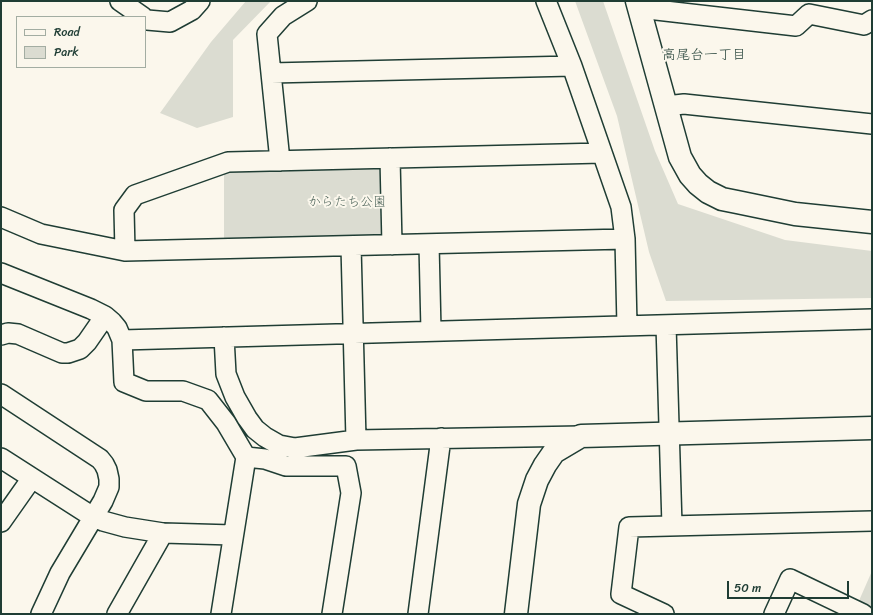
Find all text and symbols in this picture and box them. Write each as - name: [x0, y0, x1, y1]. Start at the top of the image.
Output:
- legend: [16, 16, 146, 68]
- text: Road: [54, 21, 80, 43]
- text: Park: [54, 41, 79, 63]
- district label: 高尾台一丁目: [662, 47, 746, 63]
- park label: からたち公園: [308, 195, 386, 211]
- scale bar: [729, 573, 851, 599]
- text: 50 m: [734, 577, 761, 599]

